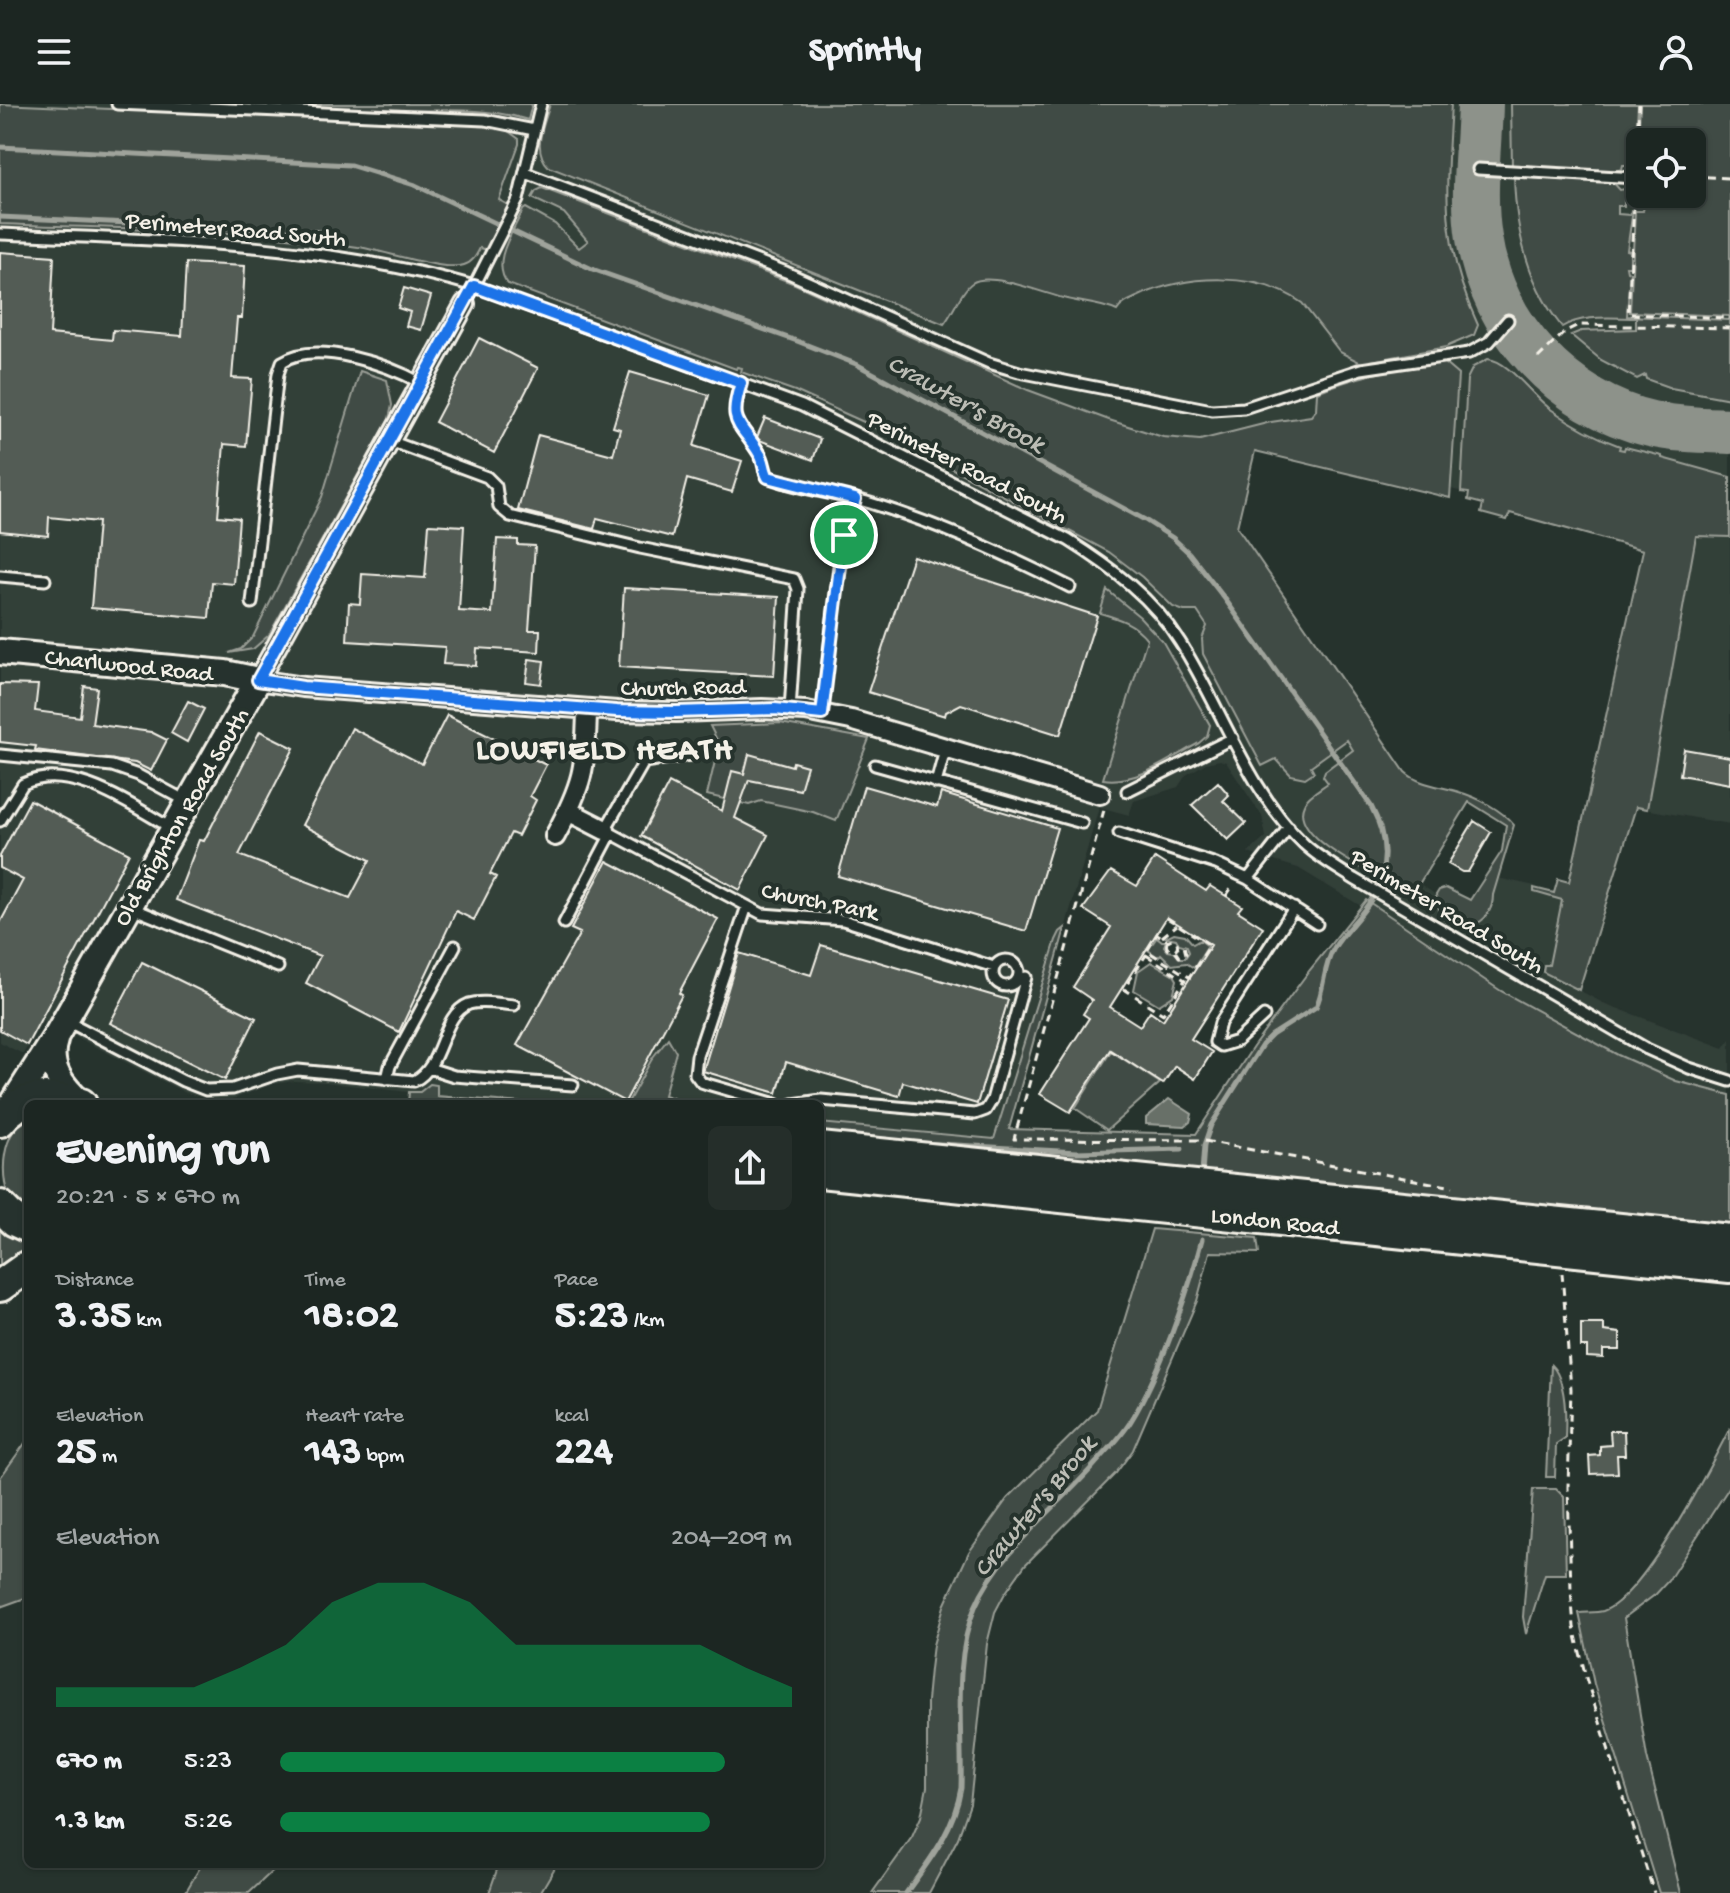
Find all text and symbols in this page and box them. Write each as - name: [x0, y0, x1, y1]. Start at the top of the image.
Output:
- icon: menu: [32, 30, 76, 74]
- icon: person: [1654, 30, 1698, 74]
- text: Sprintly: [809, 31, 921, 74]
- map controls: [1626, 128, 1706, 208]
- button: locate: [1626, 128, 1706, 208]
- street label: Perimeter Road South: [123, 207, 347, 256]
- water label: Crawter's Brook: [881, 350, 1051, 463]
- street label: Perimeter Road South: [861, 406, 1071, 532]
- pin: [810, 501, 878, 569]
- icon: arrive: [822, 513, 866, 557]
- street label: Charlwood Road: [43, 644, 216, 691]
- street label: Church Road: [620, 674, 748, 705]
- street label: Old Brighton Road South: [109, 703, 257, 932]
- district label: LOWFIELD HEATH: [476, 733, 734, 771]
- street label: Perimeter Road South: [1343, 843, 1548, 982]
- street label: Church Park: [759, 878, 882, 929]
- button: share: [708, 1126, 792, 1210]
- text: Evening run: [56, 1127, 269, 1179]
- text: 20:21 · 5 × 670 m: [56, 1183, 240, 1214]
- street label: London Road: [1209, 1202, 1342, 1245]
- text: Distance: [56, 1268, 134, 1294]
- text: Time: [305, 1268, 346, 1294]
- text: Pace: [555, 1268, 598, 1294]
- text: 3.35: [56, 1294, 131, 1341]
- text: 18:02: [305, 1294, 398, 1341]
- text: 5:23: [555, 1294, 629, 1341]
- text: km: [131, 1308, 162, 1334]
- text: /km: [629, 1308, 665, 1334]
- text: Elevation: [56, 1404, 143, 1430]
- text: Heart rate: [305, 1404, 404, 1430]
- text: kcal: [555, 1404, 589, 1430]
- water label: Crawter's Brook: [968, 1429, 1106, 1585]
- text: 25: [56, 1430, 97, 1477]
- text: 143: [305, 1430, 361, 1477]
- text: 224: [555, 1430, 613, 1477]
- text: m: [97, 1444, 118, 1470]
- text: bpm: [361, 1444, 404, 1470]
- text: Elevation: [56, 1524, 159, 1555]
- text: 204–209 m: [671, 1524, 792, 1555]
- text: 670 m: [56, 1747, 122, 1778]
- text: 5:23: [184, 1747, 232, 1778]
- text: 1.3 km: [56, 1807, 124, 1838]
- text: 5:26: [184, 1807, 232, 1838]

